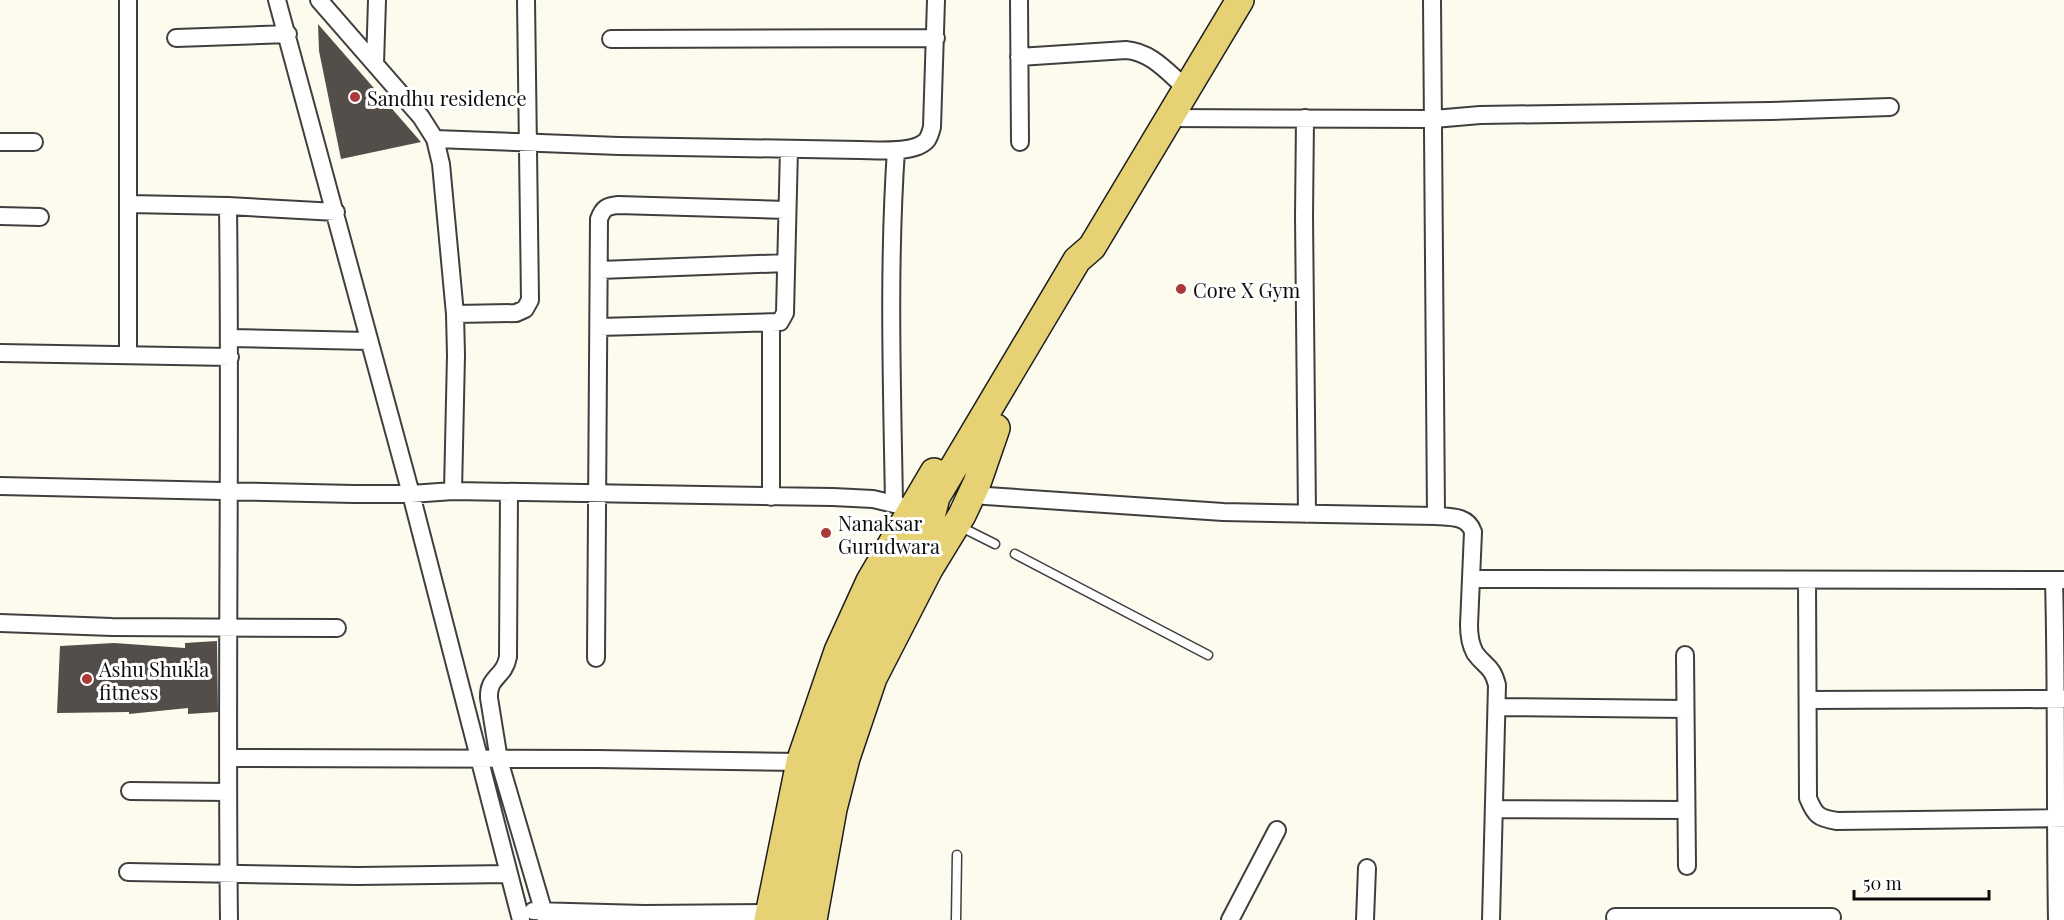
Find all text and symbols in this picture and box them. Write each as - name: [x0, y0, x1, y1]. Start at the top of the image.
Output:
- place label: Sandhu residence: [367, 84, 527, 111]
- marker: Sandhu residence: [348, 90, 362, 104]
- place label: Core X Gym: [1193, 276, 1300, 303]
- marker: Core X Gym: [1174, 282, 1188, 296]
- place label: Nanaksar Gurudwara: [838, 509, 940, 559]
- marker: Nanaksar Gurudwara: [819, 526, 833, 540]
- place label: Ashu Shukla fitness: [98, 655, 209, 705]
- marker: Ashu Shukla fitness: [80, 672, 94, 686]
- scale bar: [1854, 863, 1989, 901]
- text: 50 m: [1863, 871, 1902, 895]

